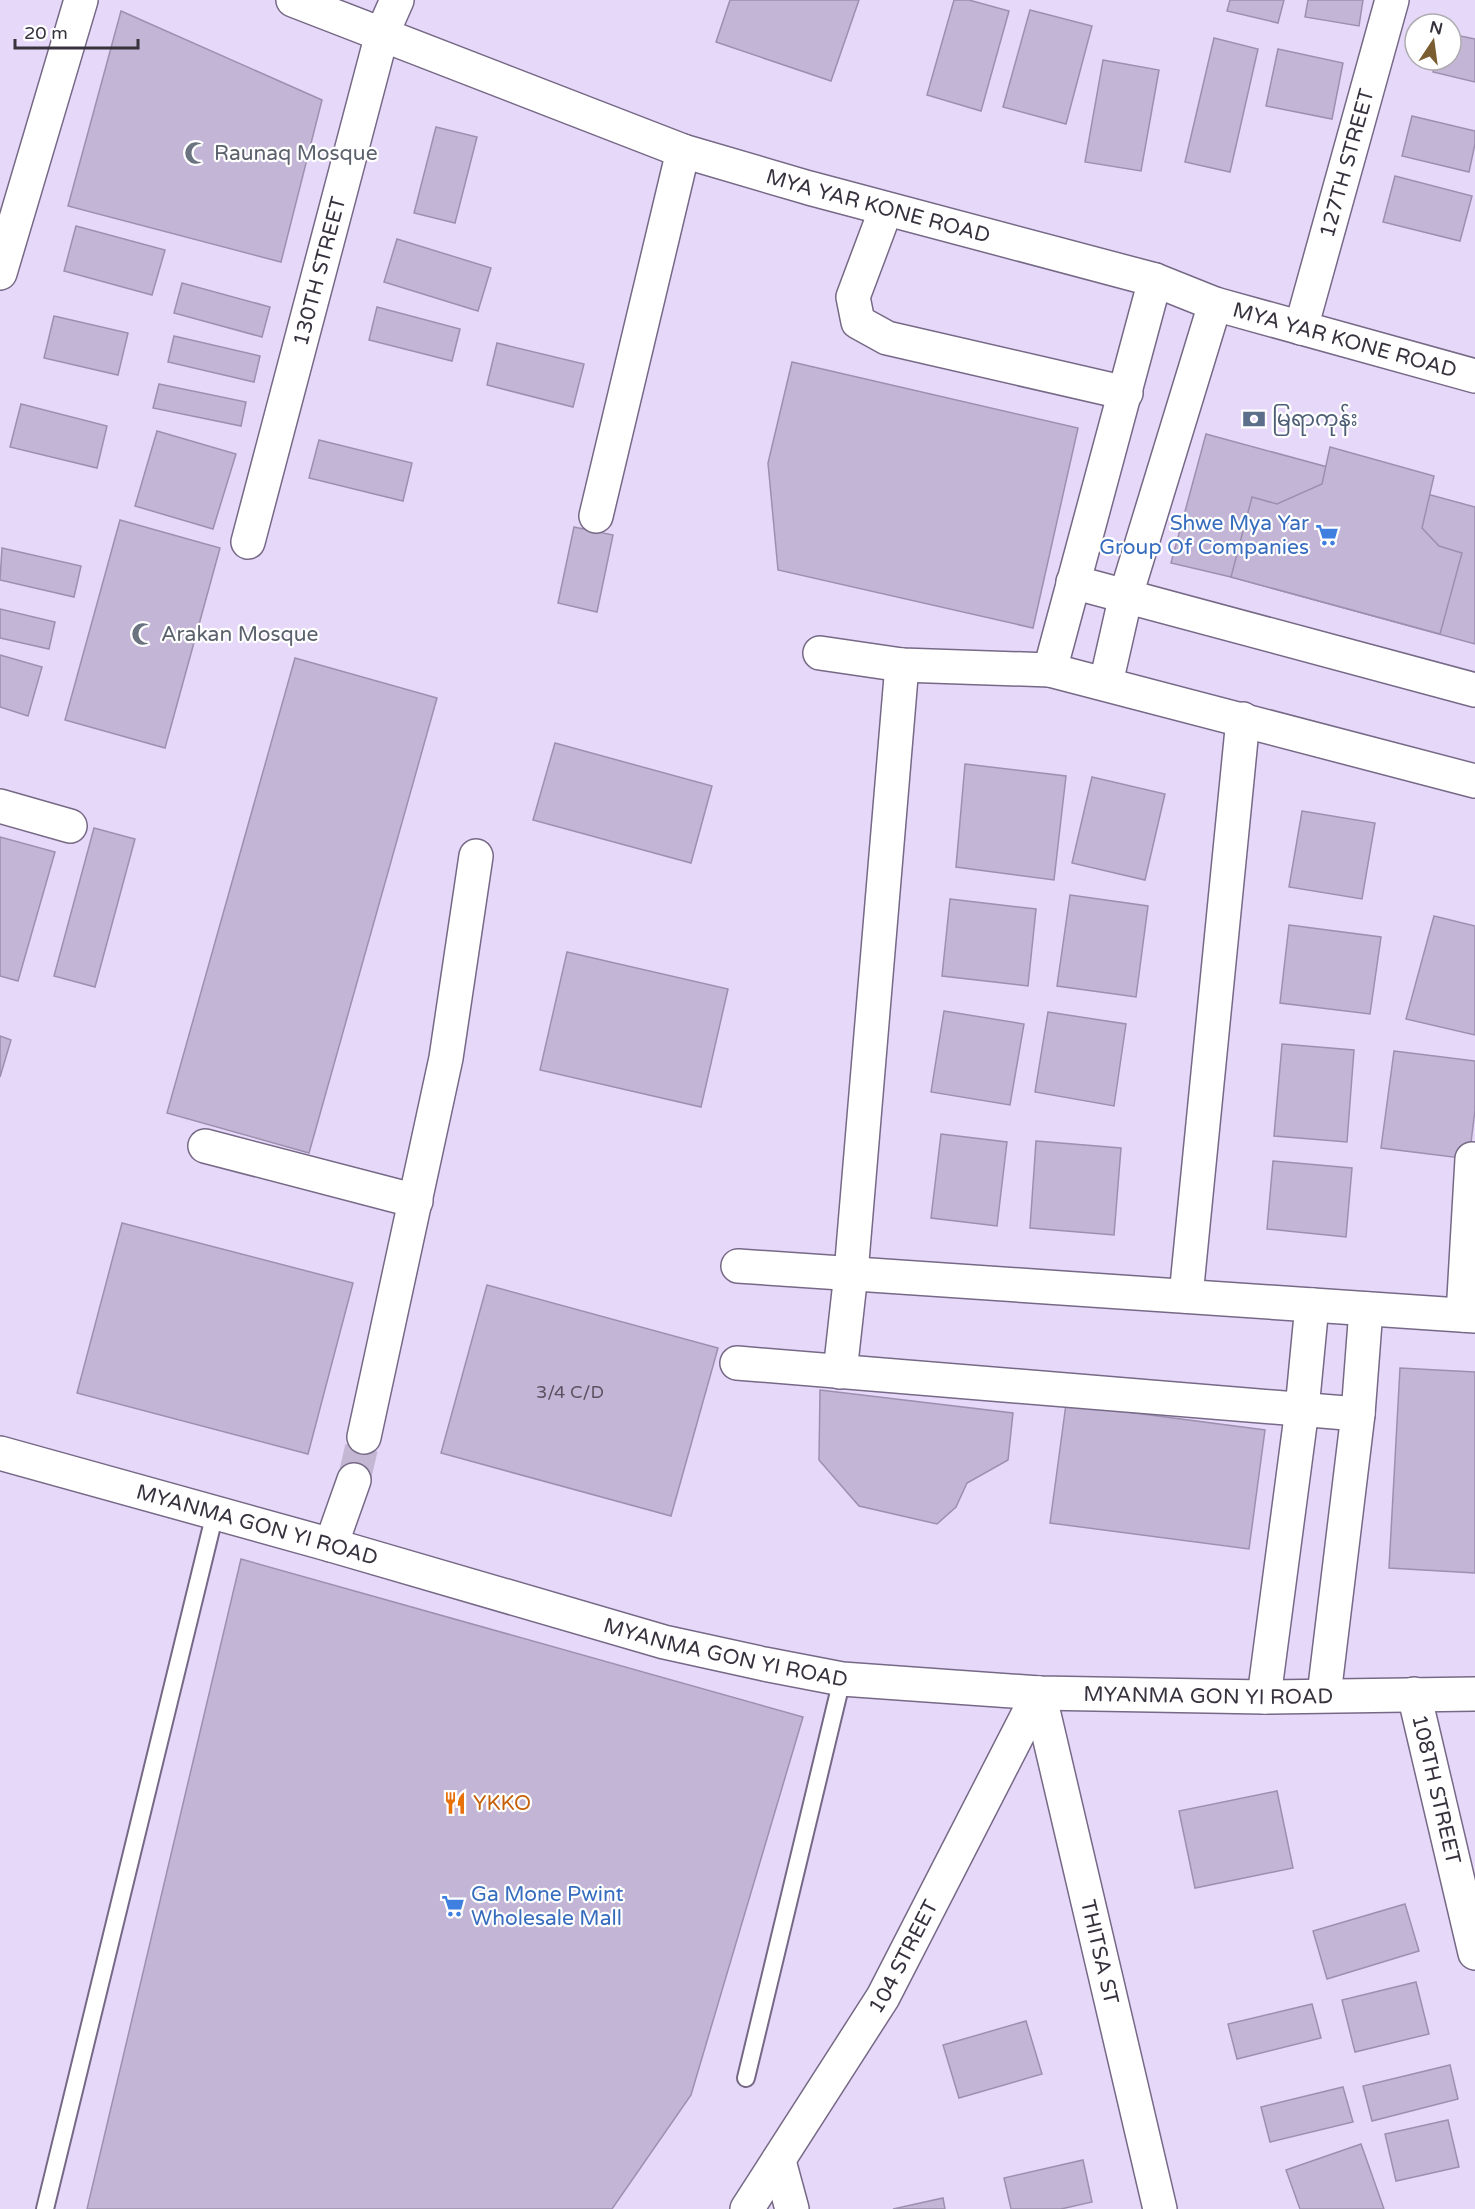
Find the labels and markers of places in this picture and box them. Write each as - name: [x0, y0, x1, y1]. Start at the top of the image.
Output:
- mosque icon: Raunaq Mosque: [183, 140, 209, 166]
- place label: Raunaq Mosque: [214, 141, 378, 166]
- place label: မြရာကုန်း: [1272, 403, 1358, 436]
- bank icon: မြရာကုန်း: [1241, 406, 1267, 432]
- place label: Shwe Mya Yar Group Of Companies: [1099, 511, 1309, 560]
- supermarket icon: Shwe Mya Yar Group Of Companies: [1314, 522, 1340, 548]
- mosque icon: Arakan Mosque: [130, 621, 156, 647]
- place label: Arakan Mosque: [161, 622, 319, 647]
- restaurant icon: YKKO: [442, 1790, 468, 1816]
- place label: YKKO: [473, 1791, 531, 1816]
- place label: Ga Mone Pwint Wholesale Mall: [471, 1882, 624, 1931]
- supermarket icon: Ga Mone Pwint Wholesale Mall: [440, 1893, 466, 1919]

